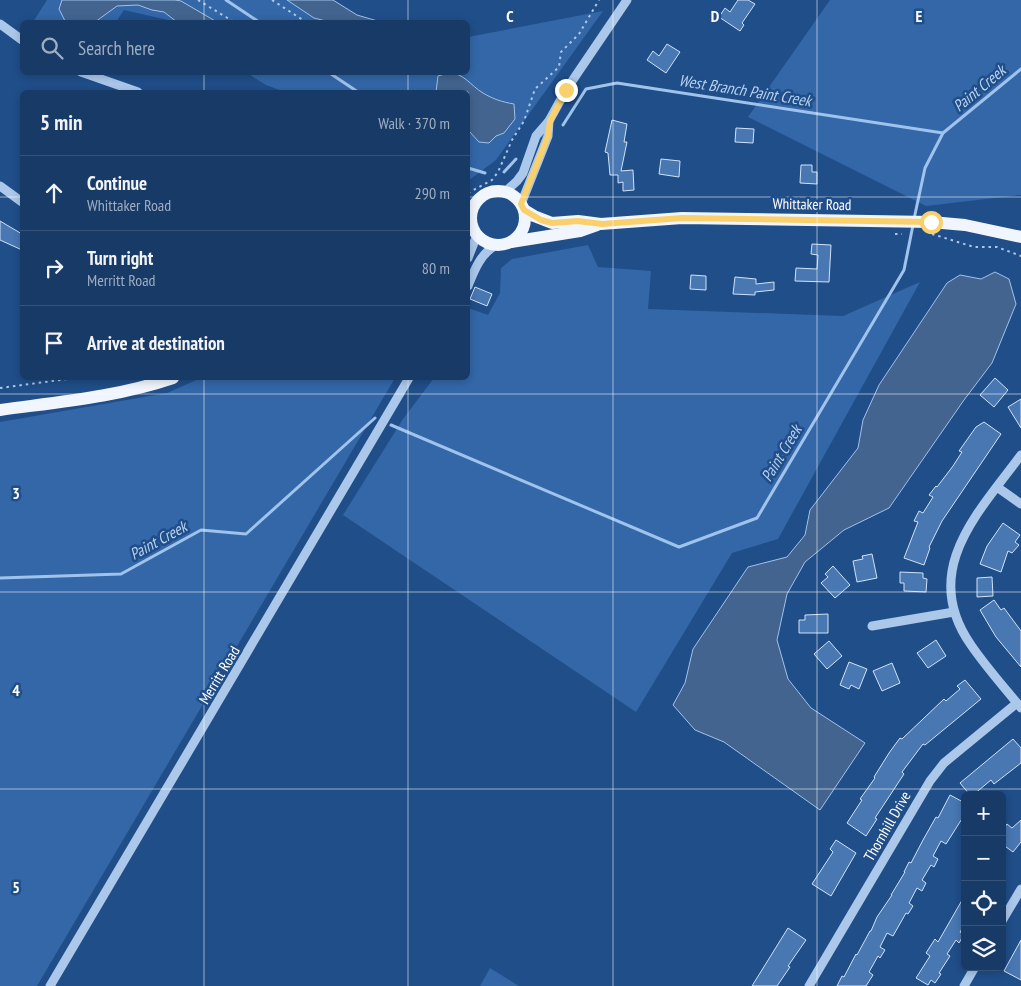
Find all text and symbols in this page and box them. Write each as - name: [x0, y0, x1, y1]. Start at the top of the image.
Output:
- text: C: [506, 6, 514, 26]
- text: D: [711, 6, 720, 26]
- text: E: [916, 6, 923, 26]
- search box: [20, 20, 470, 75]
- icon: search: [38, 34, 66, 62]
- text: Search here: [78, 36, 155, 60]
- water label: Paint Creek: [949, 59, 1011, 116]
- water label: West Branch Paint Creek: [677, 70, 814, 111]
- route end: [555, 79, 578, 102]
- text: 5 min: [40, 109, 82, 136]
- text: Walk · 370 m: [378, 113, 450, 133]
- text: Continue: [87, 171, 147, 195]
- icon: ahead: [40, 179, 68, 207]
- text: 290 m: [415, 183, 450, 203]
- street label: Whittaker Road: [772, 194, 852, 214]
- text: Whittaker Road: [87, 195, 171, 215]
- route start: [920, 211, 943, 234]
- text: Turn right: [87, 246, 153, 270]
- icon: right: [40, 254, 68, 282]
- text: 80 m: [422, 258, 450, 278]
- text: Merritt Road: [87, 270, 156, 290]
- icon: arrive: [40, 329, 68, 357]
- text: Arrive at destination: [87, 331, 225, 355]
- water label: Paint Creek: [756, 420, 807, 485]
- text: 3: [12, 483, 20, 503]
- water label: Paint Creek: [126, 515, 192, 564]
- street label: Merritt Road: [194, 643, 244, 707]
- text: 4: [12, 680, 20, 700]
- street label: Thornhill Drive: [859, 788, 915, 864]
- map controls: [961, 791, 1006, 971]
- button: +: [961, 791, 1006, 836]
- button: −: [961, 836, 1006, 881]
- text: 5: [12, 877, 20, 897]
- button: locate: [961, 881, 1006, 926]
- button: layers: [961, 926, 1006, 971]

